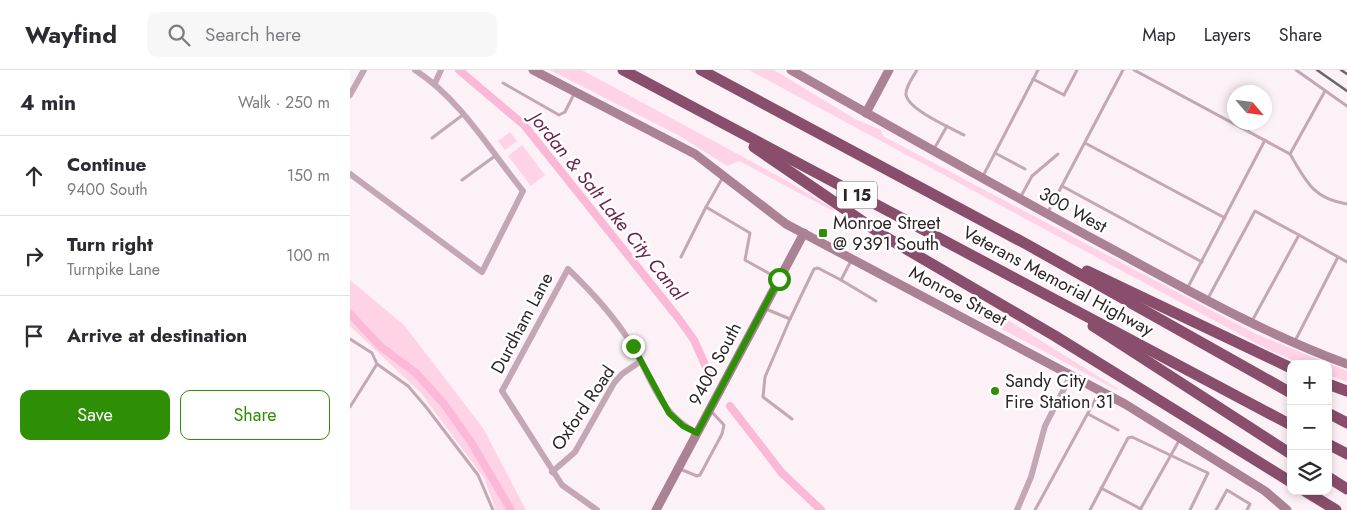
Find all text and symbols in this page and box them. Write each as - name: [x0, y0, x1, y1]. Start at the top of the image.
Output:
- search box: [147, 12, 497, 57]
- text: Wayfind: [25, 17, 117, 52]
- icon: search: [165, 21, 193, 49]
- text: Search here: [205, 21, 301, 48]
- text: Map: [1142, 22, 1176, 48]
- text: Layers: [1204, 22, 1251, 48]
- text: Share: [1279, 22, 1322, 48]
- north arrow: [1227, 85, 1272, 130]
- text: 4 min: [20, 88, 76, 118]
- text: Walk · 250 m: [238, 91, 330, 114]
- water label: Jordan & Salt Lake City Canal: [521, 103, 693, 307]
- text: Continue: [67, 151, 146, 178]
- icon: ahead: [20, 162, 48, 190]
- text: 150 m: [287, 164, 330, 187]
- text: 9400 South: [67, 178, 148, 201]
- street label: 300 West: [1034, 181, 1112, 240]
- road number: I 15: [837, 182, 877, 208]
- place label: Monroe Street @ 9391 South: [833, 210, 941, 257]
- street label: Veterans Memorial Highway: [958, 220, 1158, 342]
- marker: Monroe Street @ 9391 South: [817, 227, 829, 239]
- text: Turn right: [67, 231, 153, 258]
- icon: right: [20, 242, 48, 270]
- text: 100 m: [286, 244, 330, 267]
- text: Turnpike Lane: [67, 258, 160, 281]
- street label: Monroe Street: [905, 259, 1012, 333]
- street label: Durdham Lane: [484, 268, 560, 378]
- route start: [768, 268, 791, 291]
- street label: 9400 South: [682, 318, 748, 410]
- icon: arrive: [20, 322, 48, 350]
- text: Arrive at destination: [67, 322, 247, 349]
- route end: [622, 335, 645, 358]
- street label: Oxford Road: [545, 360, 621, 456]
- map controls: [1287, 360, 1332, 495]
- button: +: [1287, 360, 1332, 405]
- place label: Sandy City Fire Station 31: [1005, 368, 1114, 415]
- marker: Sandy City Fire Station 31: [989, 385, 1001, 397]
- button: Save: [20, 390, 170, 440]
- button: Share: [180, 390, 330, 440]
- button: −: [1287, 405, 1332, 450]
- button: layers: [1287, 450, 1332, 495]

